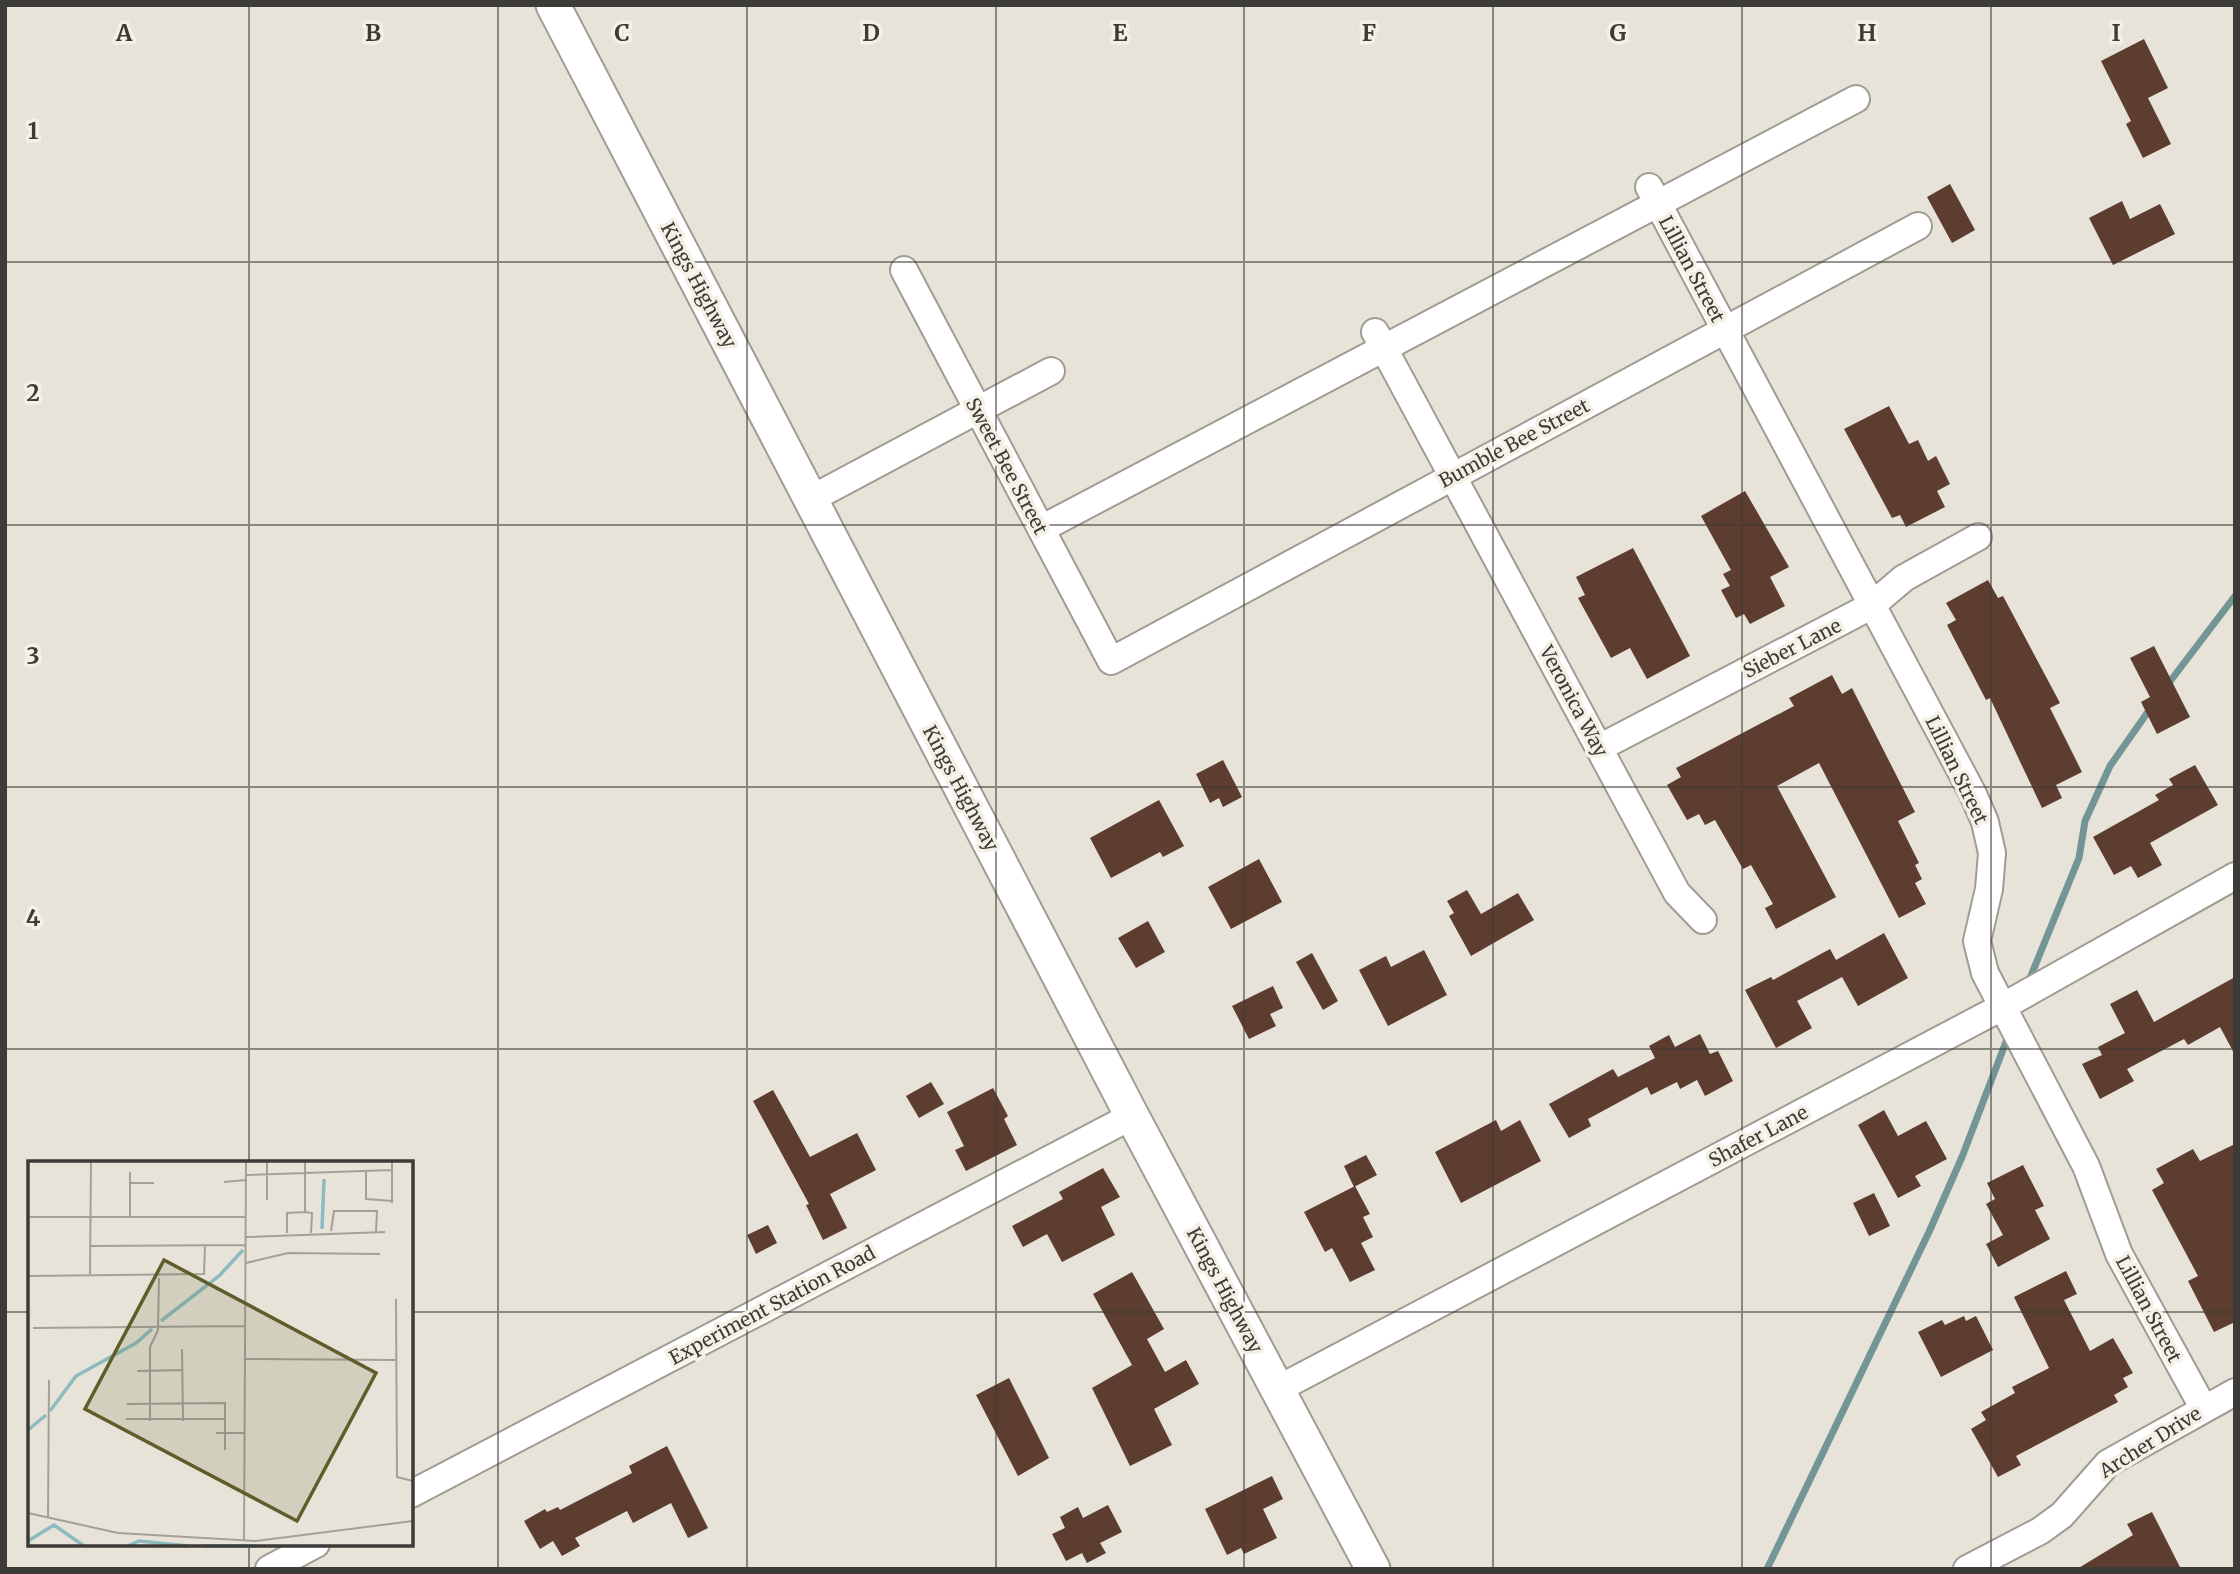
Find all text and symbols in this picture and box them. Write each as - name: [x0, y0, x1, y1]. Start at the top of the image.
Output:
- text: A: [115, 18, 133, 47]
- text: B: [365, 18, 381, 47]
- text: C: [614, 18, 630, 47]
- text: D: [862, 18, 880, 47]
- text: E: [1112, 18, 1128, 47]
- text: F: [1362, 18, 1376, 47]
- text: G: [1610, 18, 1627, 47]
- text: H: [1858, 18, 1877, 47]
- text: I: [2111, 18, 2121, 47]
- text: 1: [28, 116, 39, 145]
- street label: Lillian Street: [1654, 212, 1730, 327]
- street label: Kings Highway: [656, 218, 742, 352]
- text: 2: [26, 378, 40, 407]
- street label: Bumble Bee Street: [1435, 393, 1594, 493]
- street label: Sweet Bee Street: [961, 394, 1053, 539]
- street label: Sieber Lane: [1739, 613, 1845, 683]
- street label: Veronica Way: [1534, 640, 1613, 761]
- text: 3: [26, 641, 40, 670]
- street label: Lillian Street: [1921, 712, 1994, 828]
- street label: Kings Highway: [918, 721, 1004, 855]
- text: 4: [26, 903, 41, 932]
- street label: Shafer Lane: [1704, 1100, 1812, 1172]
- inset map: [28, 1161, 413, 1546]
- street label: Kings Highway: [1182, 1223, 1268, 1357]
- street label: Experiment Station Road: [665, 1240, 879, 1370]
- street label: Lillian Street: [2111, 1252, 2187, 1367]
- street label: Archer Drive: [2094, 1401, 2205, 1483]

